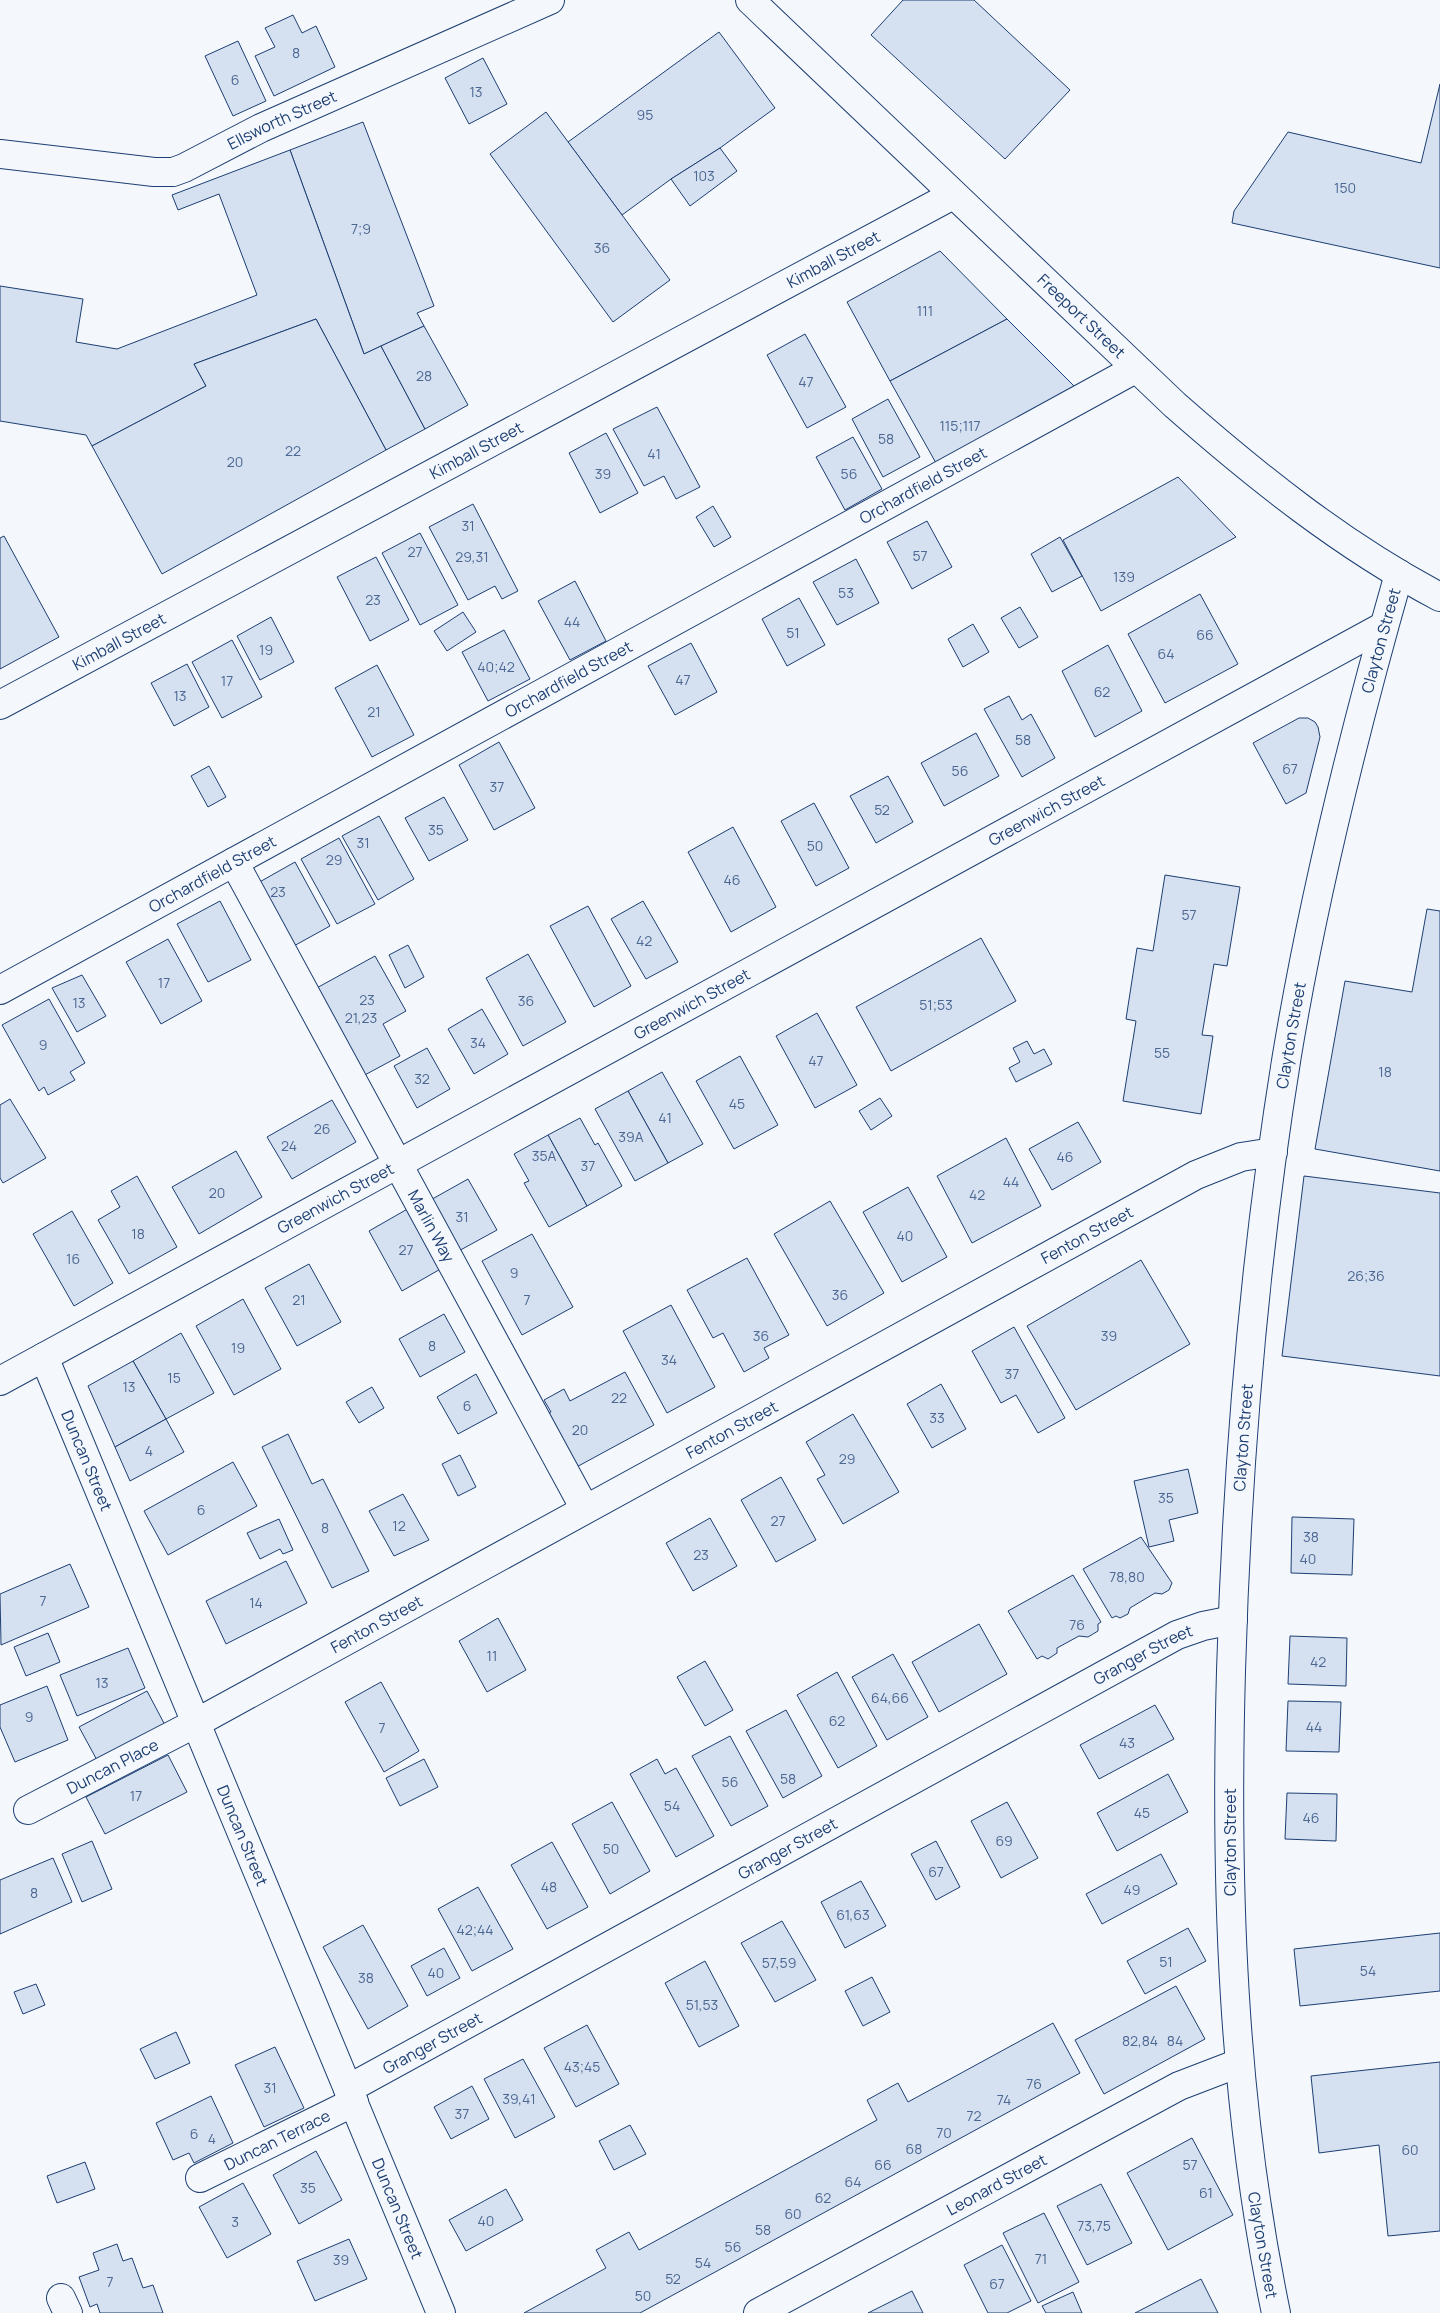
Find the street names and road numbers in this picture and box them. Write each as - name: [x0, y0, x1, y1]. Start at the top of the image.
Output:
- street label: Ellsworth Street: [223, 85, 340, 155]
- street label: Kimball Street: [783, 225, 884, 293]
- street label: Freeport Street: [1033, 269, 1130, 363]
- street label: Kimball Street: [426, 416, 527, 484]
- street label: Orchardfield Street: [855, 441, 990, 529]
- street label: Clayton Street: [1356, 586, 1405, 696]
- street label: Kimball Street: [68, 607, 170, 675]
- street label: Orchardfield Street: [501, 635, 636, 723]
- street label: Greenwich Street: [984, 769, 1109, 851]
- street label: Orchardfield Street: [145, 830, 280, 918]
- street label: Greenwich Street: [630, 963, 754, 1044]
- street label: Clayton Street: [1271, 980, 1311, 1090]
- street label: Greenwich Street: [273, 1157, 397, 1239]
- street label: Marlin Way: [403, 1186, 460, 1267]
- street label: Fenton Street: [1037, 1201, 1137, 1269]
- street label: Clayton Street: [1228, 1383, 1258, 1492]
- street label: Fenton Street: [682, 1395, 782, 1464]
- street label: Duncan Street: [56, 1407, 118, 1514]
- street label: Fenton Street: [327, 1590, 426, 1658]
- street label: Granger Street: [1089, 1619, 1196, 1690]
- street label: Duncan Place: [63, 1733, 162, 1799]
- street label: Duncan Street: [212, 1782, 273, 1889]
- street label: Clayton Street: [1219, 1788, 1241, 1896]
- street label: Granger Street: [734, 1812, 841, 1884]
- street label: Granger Street: [379, 2007, 486, 2079]
- street label: Duncan Terrace: [220, 2104, 334, 2175]
- street label: Leonard Street: [943, 2148, 1050, 2220]
- street label: Duncan Street: [367, 2155, 428, 2262]
- street label: Clayton Street: [1243, 2190, 1283, 2300]

